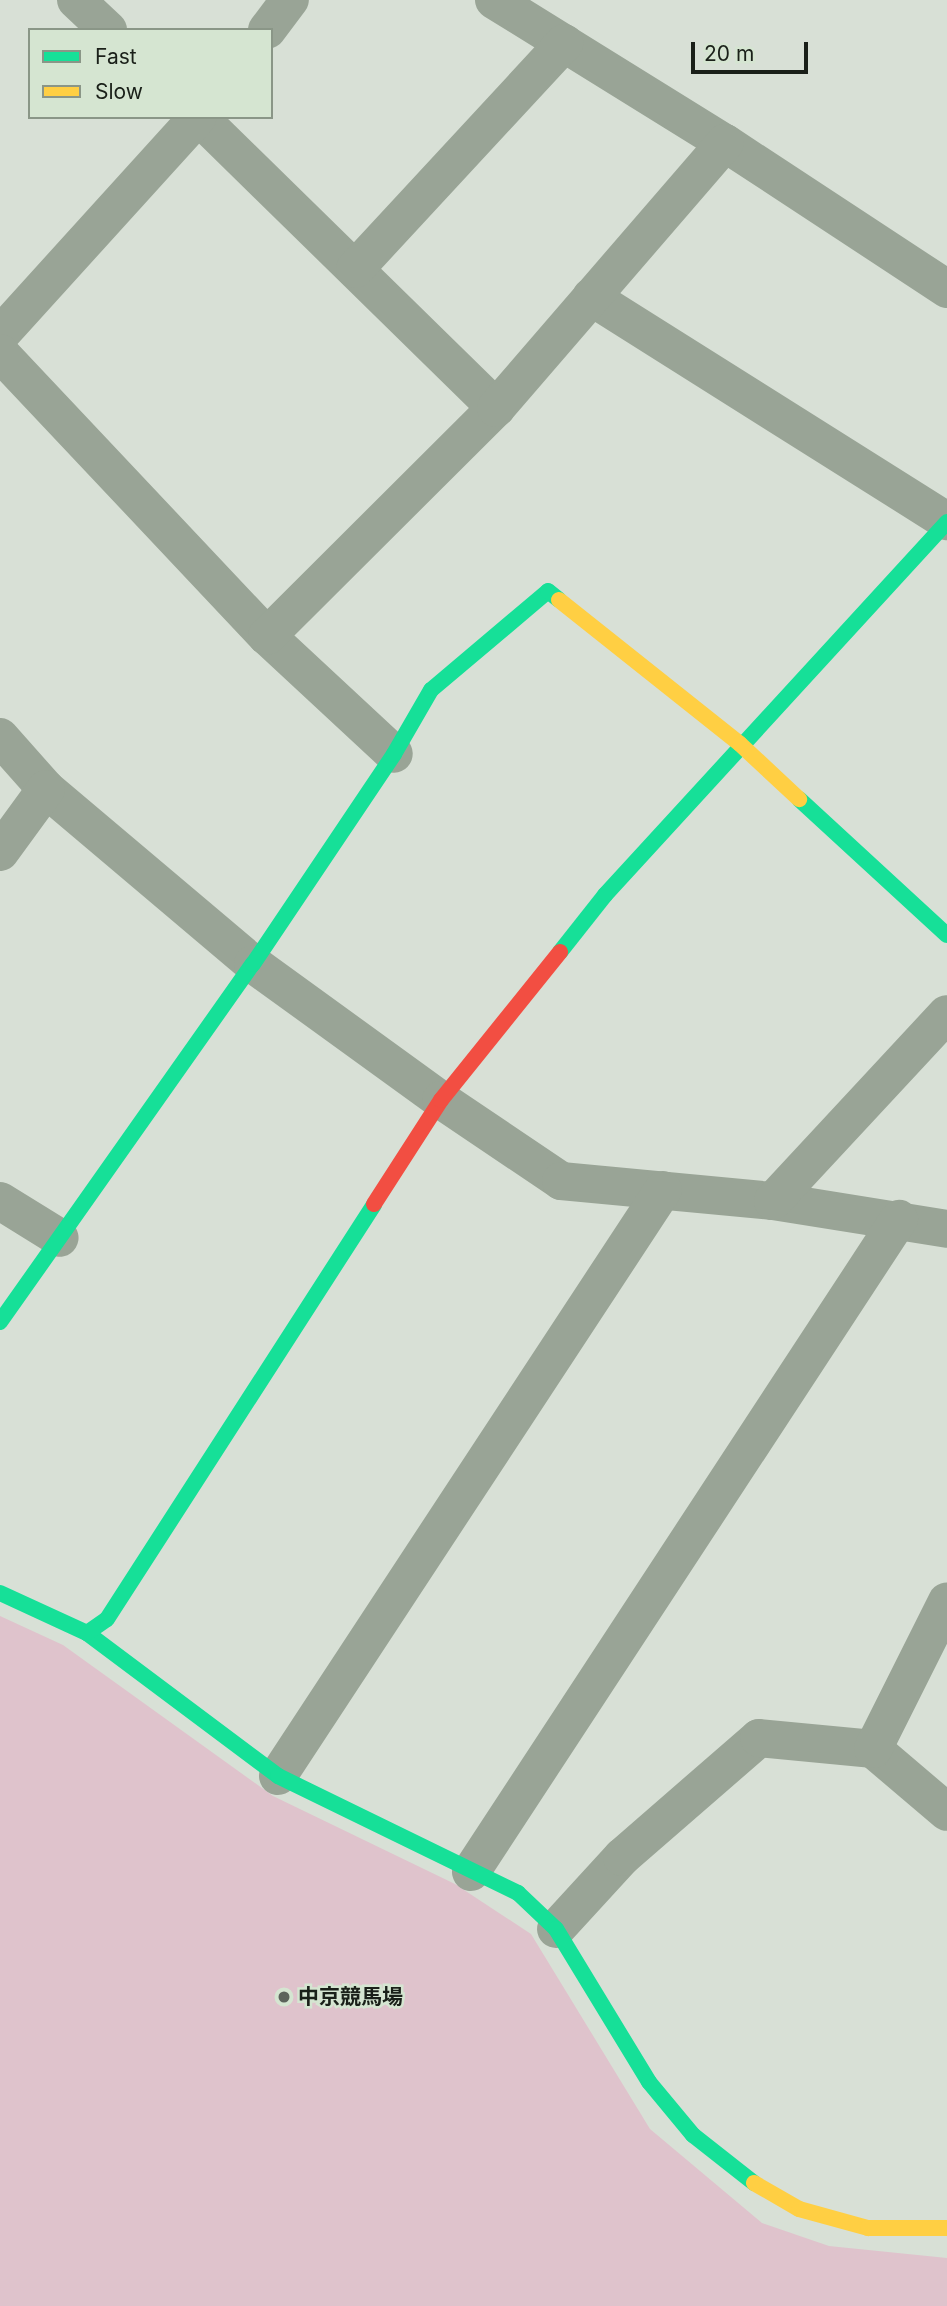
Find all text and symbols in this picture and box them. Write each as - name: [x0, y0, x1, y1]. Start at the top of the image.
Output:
- legend: [28, 28, 273, 119]
- scale bar: [695, 28, 812, 72]
- text: 20 m: [704, 41, 754, 66]
- text: Fast: [95, 44, 137, 69]
- text: Slow: [95, 79, 143, 104]
- place label: 中京競馬場: [298, 1984, 403, 2010]
- marker: 中京競馬場: [276, 1989, 292, 2005]

